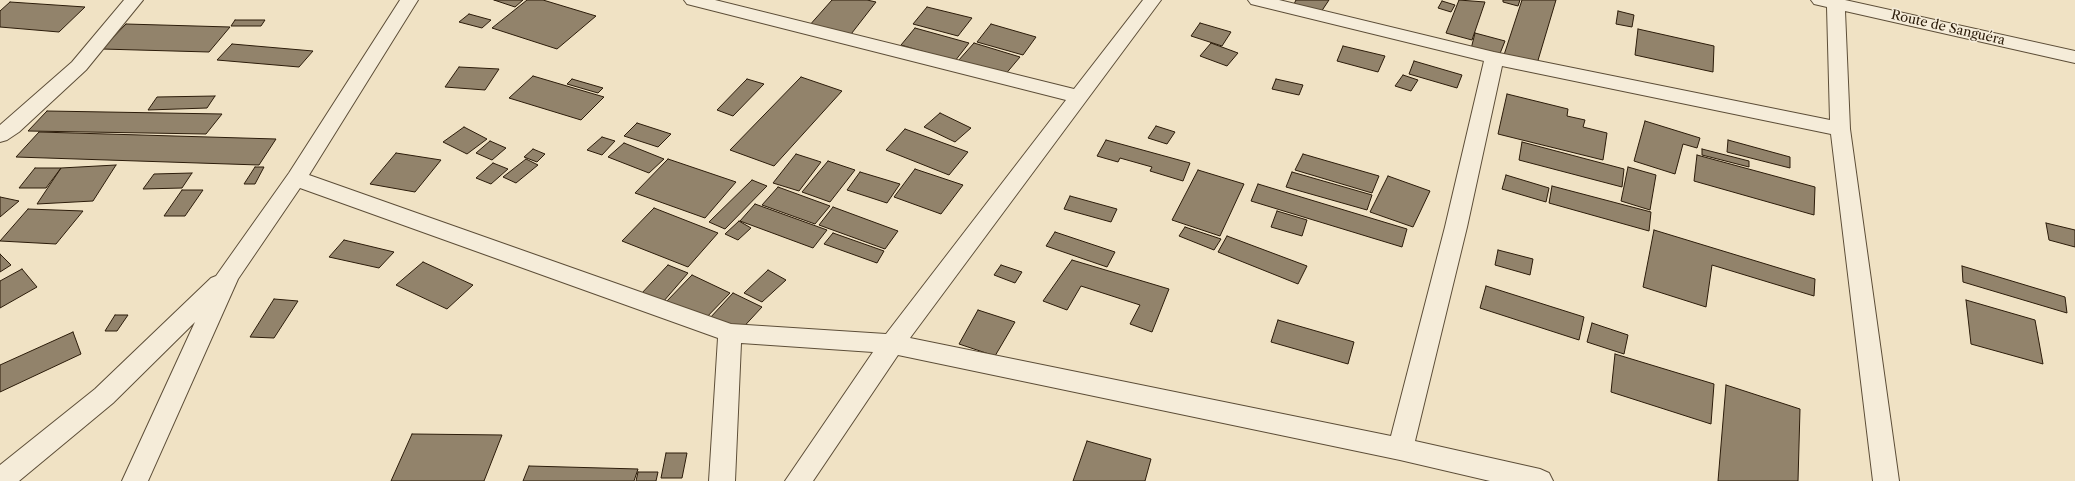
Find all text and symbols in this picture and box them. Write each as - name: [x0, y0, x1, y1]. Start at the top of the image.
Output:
- street label: Route de Sanguéra: [1889, 7, 2007, 49]

